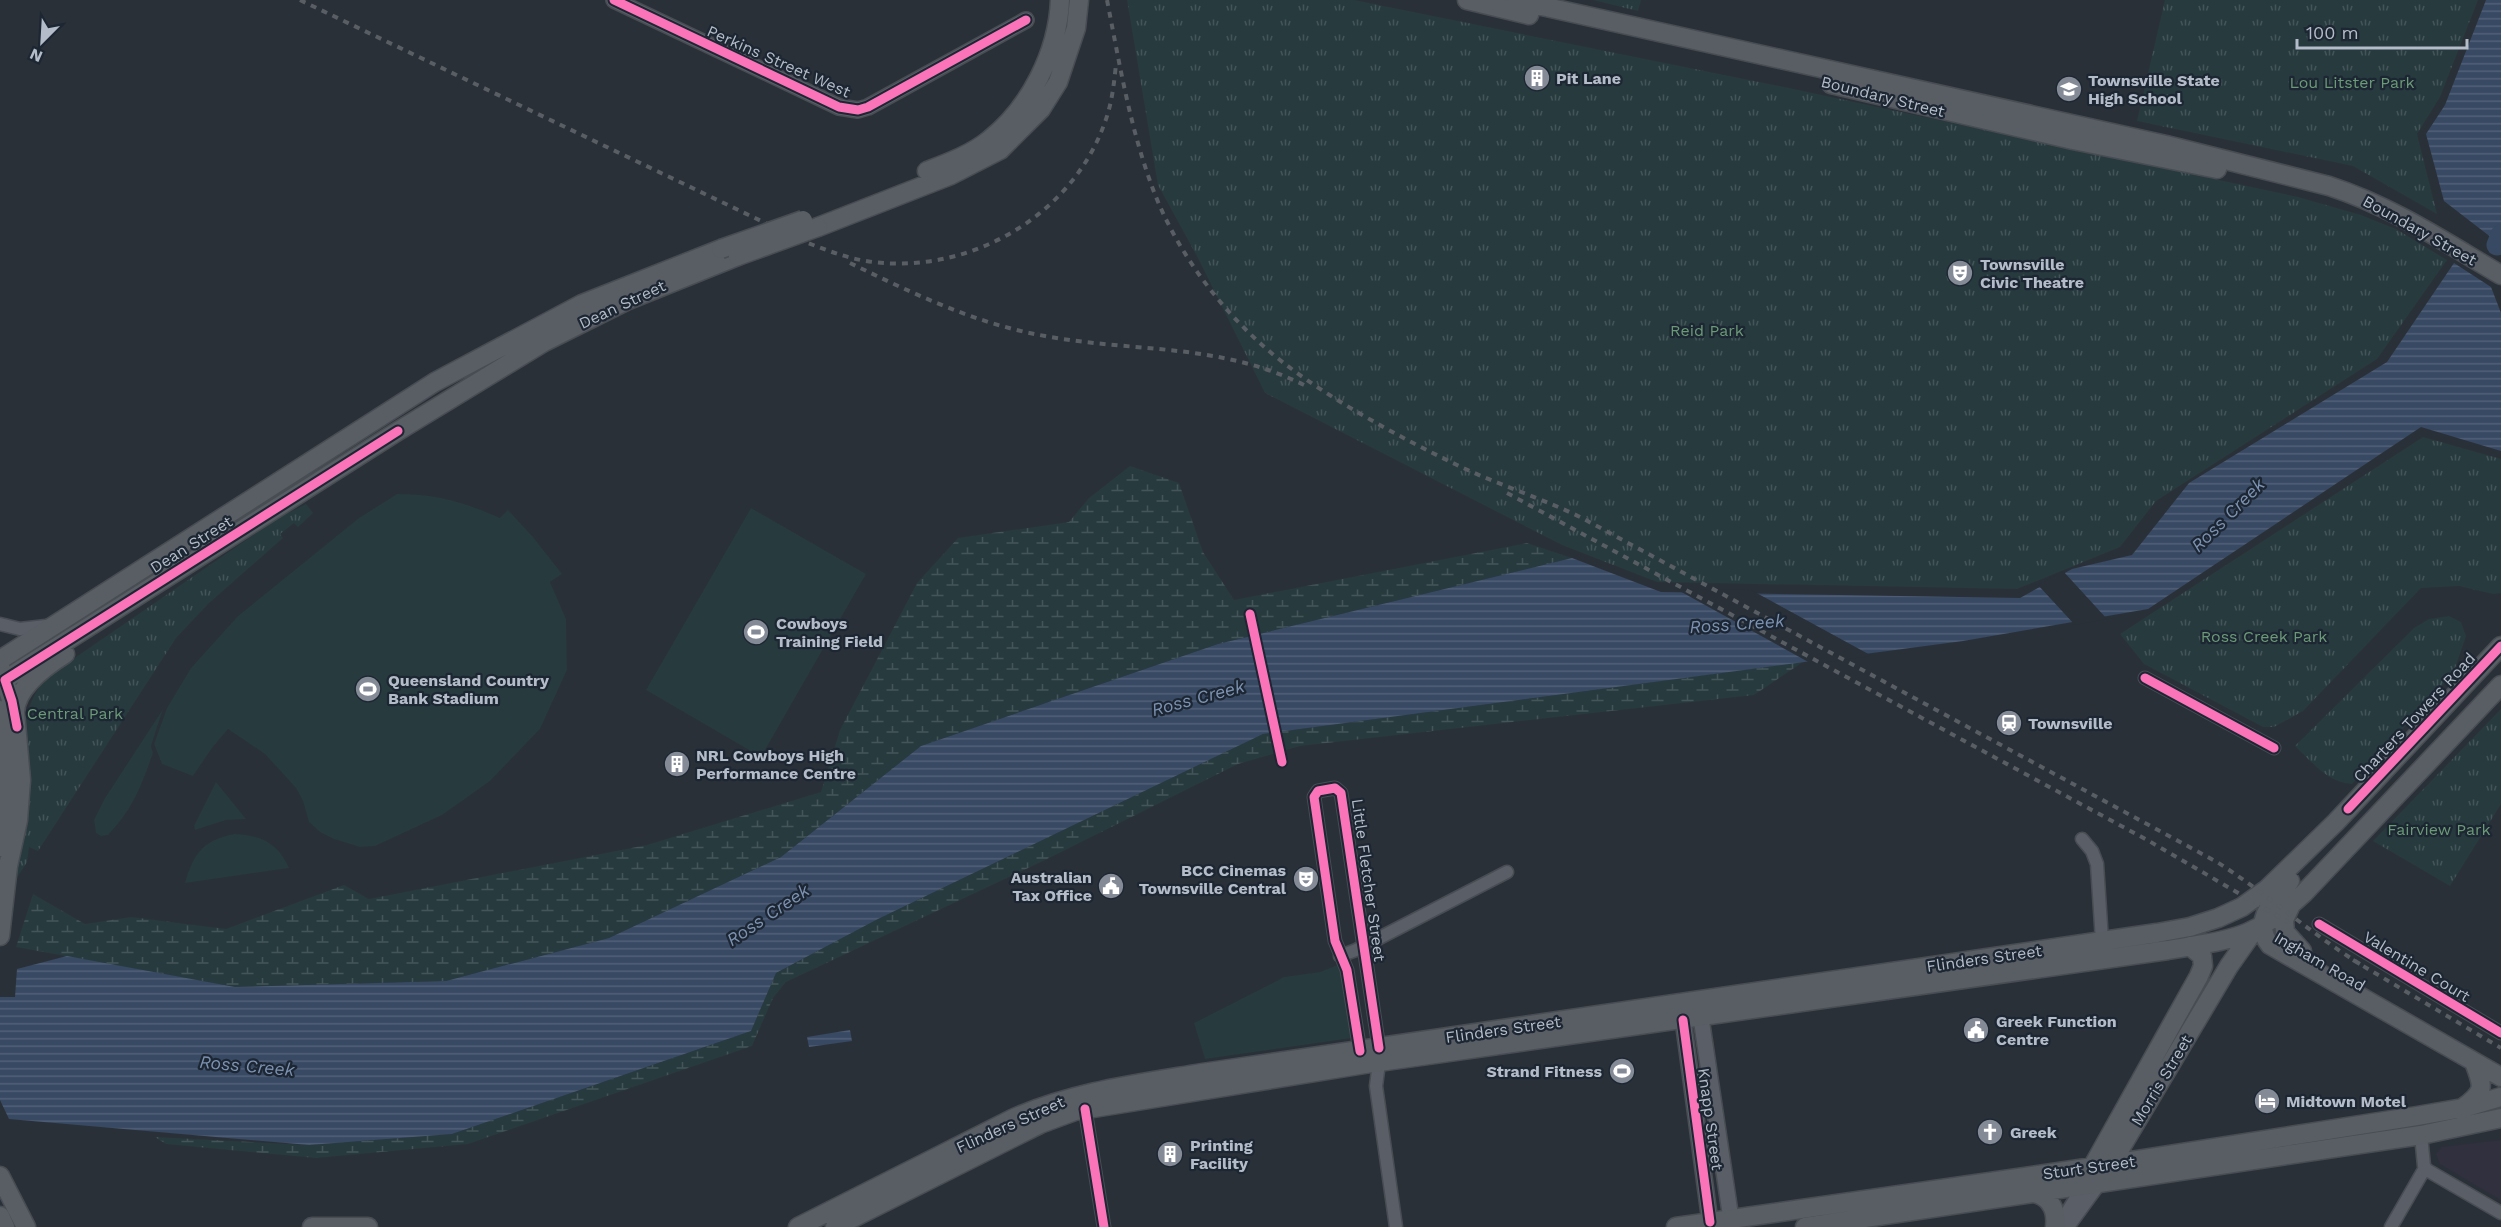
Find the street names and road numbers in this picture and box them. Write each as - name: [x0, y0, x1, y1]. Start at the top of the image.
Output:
- street label: Perkins Street West: [704, 21, 854, 102]
- street label: Boundary Street: [1819, 72, 1947, 121]
- street label: Boundary Street: [2360, 191, 2480, 270]
- street label: Dean Street: [576, 276, 669, 333]
- street label: Dean Street: [147, 511, 236, 577]
- street label: Charters Towers Road: [2349, 649, 2479, 786]
- street label: Little Fletcher Street: [1348, 798, 1389, 963]
- street label: Valentine Court: [2360, 927, 2474, 1006]
- street label: Ingham Road: [2271, 928, 2369, 995]
- street label: Flinders Street: [1925, 941, 2043, 976]
- street label: Flinders Street: [1444, 1012, 1562, 1047]
- street label: Morris Street: [2127, 1031, 2196, 1129]
- street label: Knapp Street: [1694, 1067, 1727, 1172]
- street label: Flinders Street: [953, 1092, 1067, 1157]
- street label: Sturt Street: [2042, 1152, 2137, 1183]

